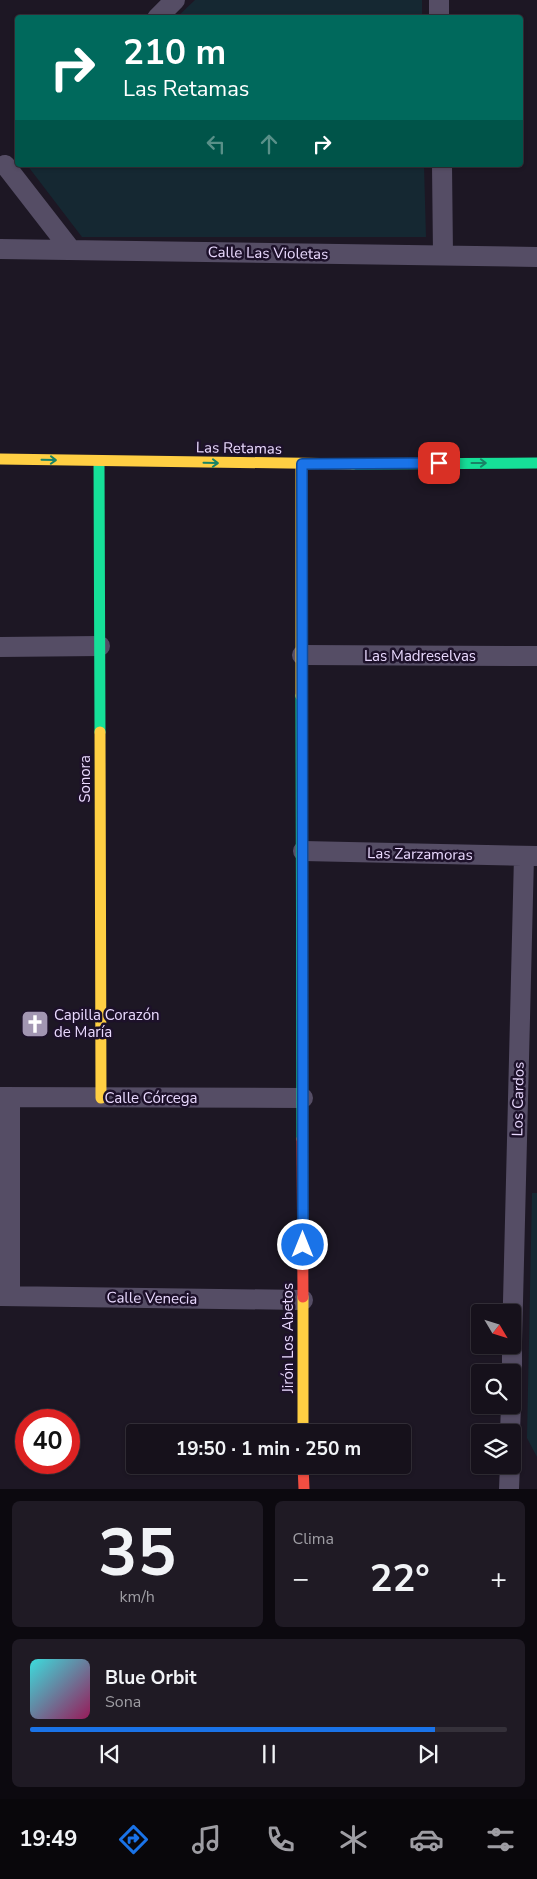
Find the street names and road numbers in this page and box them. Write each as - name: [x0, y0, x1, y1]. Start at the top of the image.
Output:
- street label: Calle Las Violetas: [208, 242, 328, 264]
- street label: Las Retamas: [196, 437, 282, 459]
- street label: Las Madreselvas: [364, 646, 476, 666]
- street label: Sonora: [75, 755, 95, 803]
- street label: Las Zarzamoras: [367, 843, 473, 865]
- street label: Los Cardos: [507, 1061, 529, 1137]
- street label: Calle Córcega: [104, 1088, 198, 1108]
- street label: Jirón Los Abetos: [278, 1283, 298, 1394]
- street label: Calle Venecia: [106, 1287, 198, 1309]

